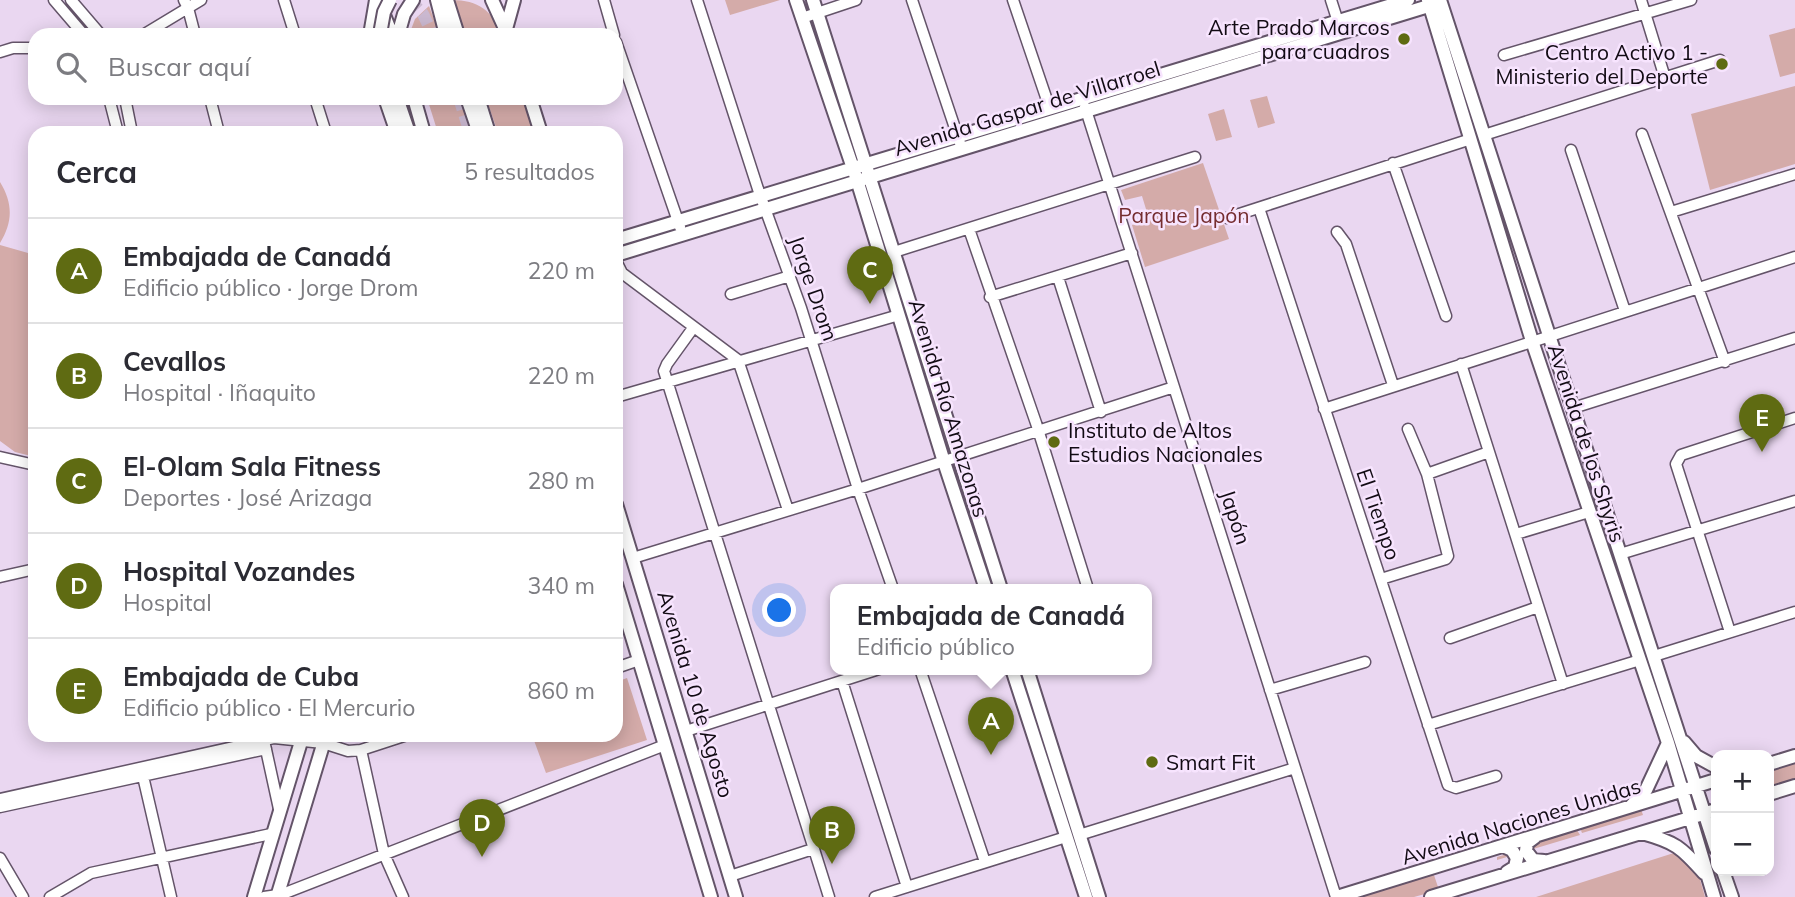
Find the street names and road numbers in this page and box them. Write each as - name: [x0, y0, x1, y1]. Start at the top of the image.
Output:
- street label: Avenida Gaspar de Villarroel: [891, 55, 1163, 161]
- street label: Jorge Drom: [784, 232, 844, 344]
- street label: Avenida Río Amazonas: [903, 296, 995, 520]
- street label: Avenida de los Shyris: [1543, 340, 1631, 546]
- street label: El Tiempo: [1351, 465, 1407, 563]
- street label: Japón: [1215, 486, 1257, 548]
- street label: Avenida 10 de Agosto: [652, 587, 740, 801]
- street label: Avenida Naciones Unidas: [1398, 772, 1644, 870]

